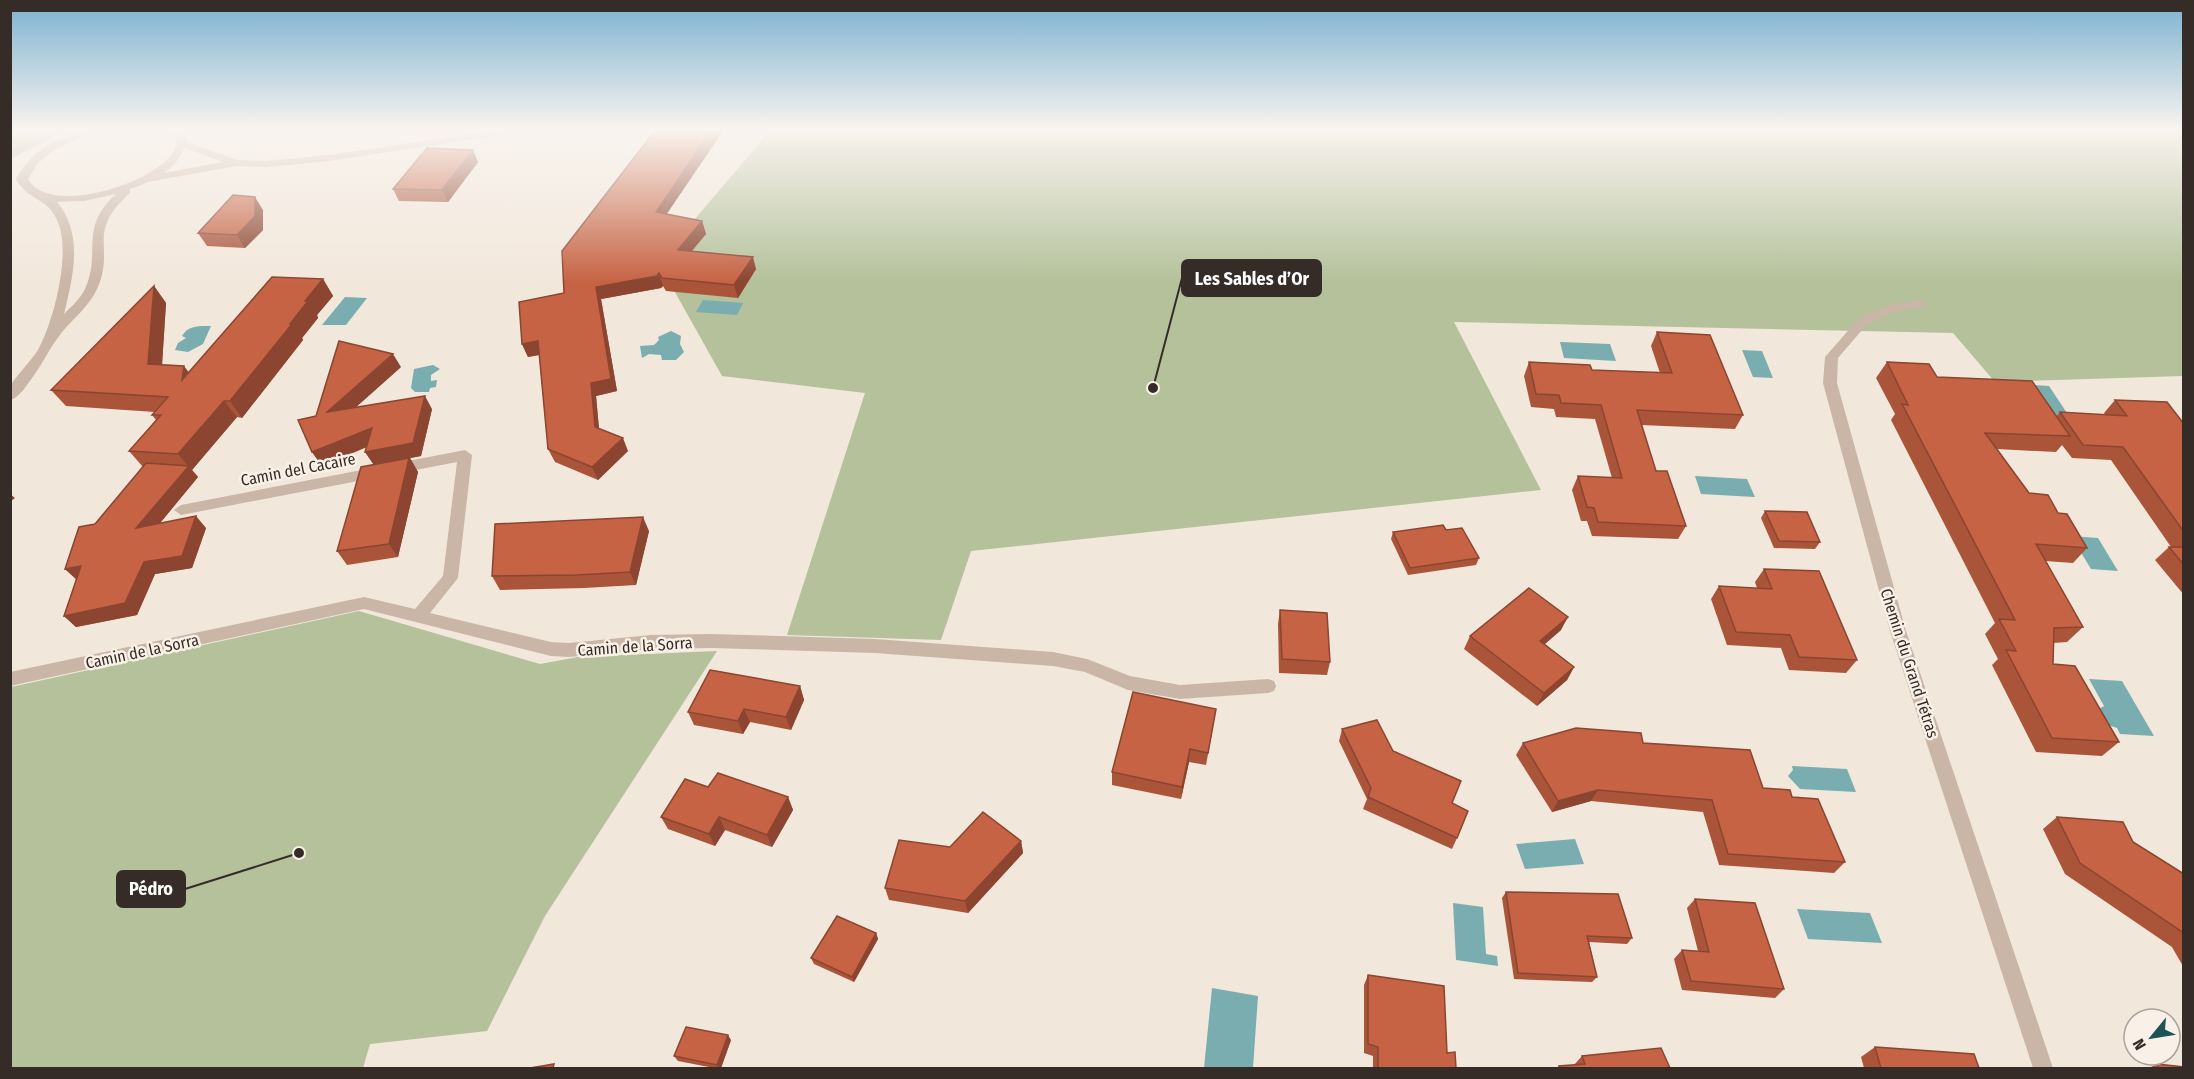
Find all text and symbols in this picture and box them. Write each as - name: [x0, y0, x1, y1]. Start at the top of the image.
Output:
- callout: Les Sables d’Or: [1182, 260, 1321, 296]
- text: Les Sables d’Or: [1195, 268, 1310, 290]
- street label: Camin del Cacaire: [239, 449, 357, 490]
- street label: Chemin du Grand Tétras: [1876, 586, 1943, 740]
- street label: Camin de la Sorra: [84, 630, 201, 673]
- street label: Camin de la Sorra: [577, 633, 693, 660]
- callout: Pédro: [117, 871, 185, 907]
- text: Pédro: [129, 878, 173, 900]
- north arrow: [2122, 1007, 2182, 1067]
- text: N: [2129, 1035, 2150, 1053]

